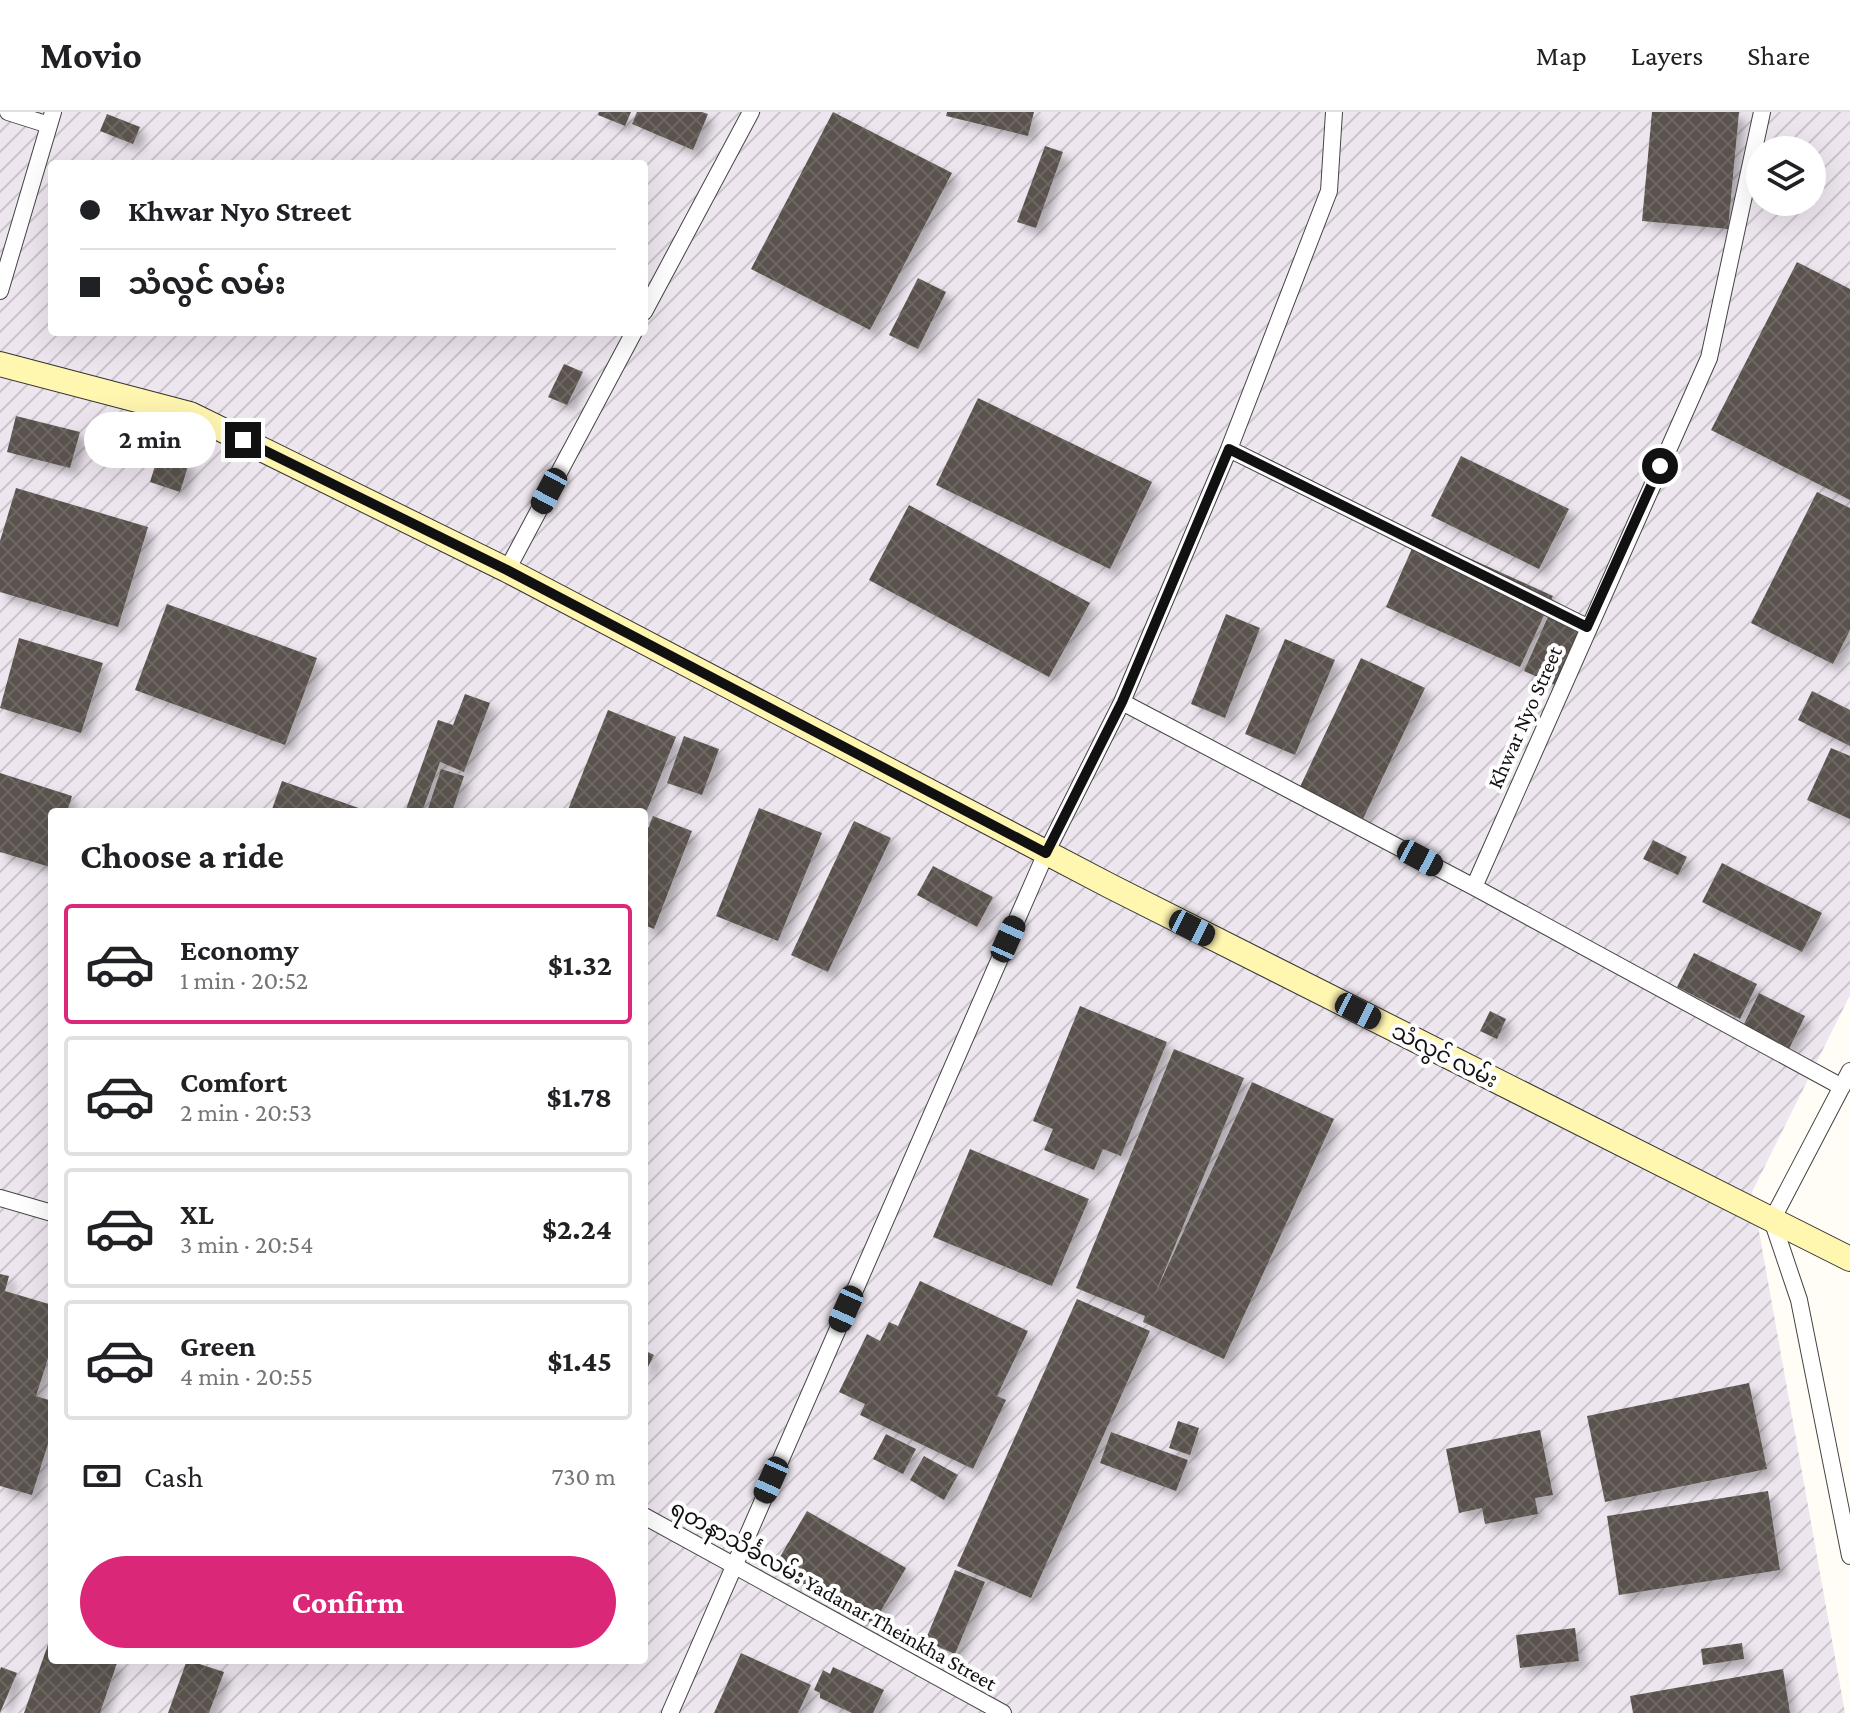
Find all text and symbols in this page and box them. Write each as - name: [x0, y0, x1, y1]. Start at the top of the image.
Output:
- text: Movio: [40, 34, 142, 76]
- text: Map: [1536, 40, 1587, 71]
- text: Layers: [1631, 40, 1703, 71]
- text: Share: [1747, 40, 1810, 71]
- map controls: [1746, 136, 1826, 216]
- button: layers: [1746, 136, 1826, 216]
- text: Khwar Nyo Street: [128, 194, 351, 227]
- text: သံလွင် လမ်း: [128, 267, 286, 300]
- callout: 2 min: [83, 412, 215, 468]
- route end: [225, 422, 261, 458]
- text: 2 min: [119, 425, 181, 454]
- route start: [1642, 448, 1678, 484]
- car: [527, 464, 571, 518]
- street label: Khwar Nyo Street: [1482, 641, 1567, 792]
- text: Choose a ride: [80, 836, 284, 876]
- car: [1393, 836, 1447, 880]
- car: [1165, 906, 1219, 950]
- car: [987, 912, 1029, 966]
- icon: car: [84, 928, 156, 1000]
- text: Economy: [180, 933, 299, 966]
- text: $1.32: [548, 948, 612, 981]
- text: 1 min · 20:52: [180, 966, 308, 995]
- car: [1331, 989, 1385, 1033]
- street label: သံလွင် လမ်း: [1386, 1015, 1503, 1096]
- icon: car: [84, 1060, 156, 1132]
- text: Comfort: [180, 1065, 287, 1098]
- text: $1.78: [547, 1080, 612, 1113]
- text: 2 min · 20:53: [180, 1098, 312, 1127]
- icon: car: [84, 1192, 156, 1264]
- text: XL: [180, 1197, 214, 1230]
- text: $2.24: [542, 1212, 612, 1245]
- text: 3 min · 20:54: [180, 1230, 313, 1259]
- car: [825, 1282, 867, 1336]
- icon: car: [84, 1324, 156, 1396]
- text: Green: [180, 1329, 256, 1362]
- text: $1.45: [547, 1344, 612, 1377]
- text: 4 min · 20:55: [180, 1362, 313, 1391]
- car: [750, 1453, 792, 1507]
- icon: cash: [80, 1454, 124, 1498]
- text: Cash: [144, 1460, 203, 1493]
- text: 730 m: [551, 1462, 616, 1491]
- street label: ရတနာသိင်္ခလမ်း Yadanar Theinkha Street: [664, 1492, 1003, 1701]
- button: Confirm: [80, 1556, 616, 1648]

